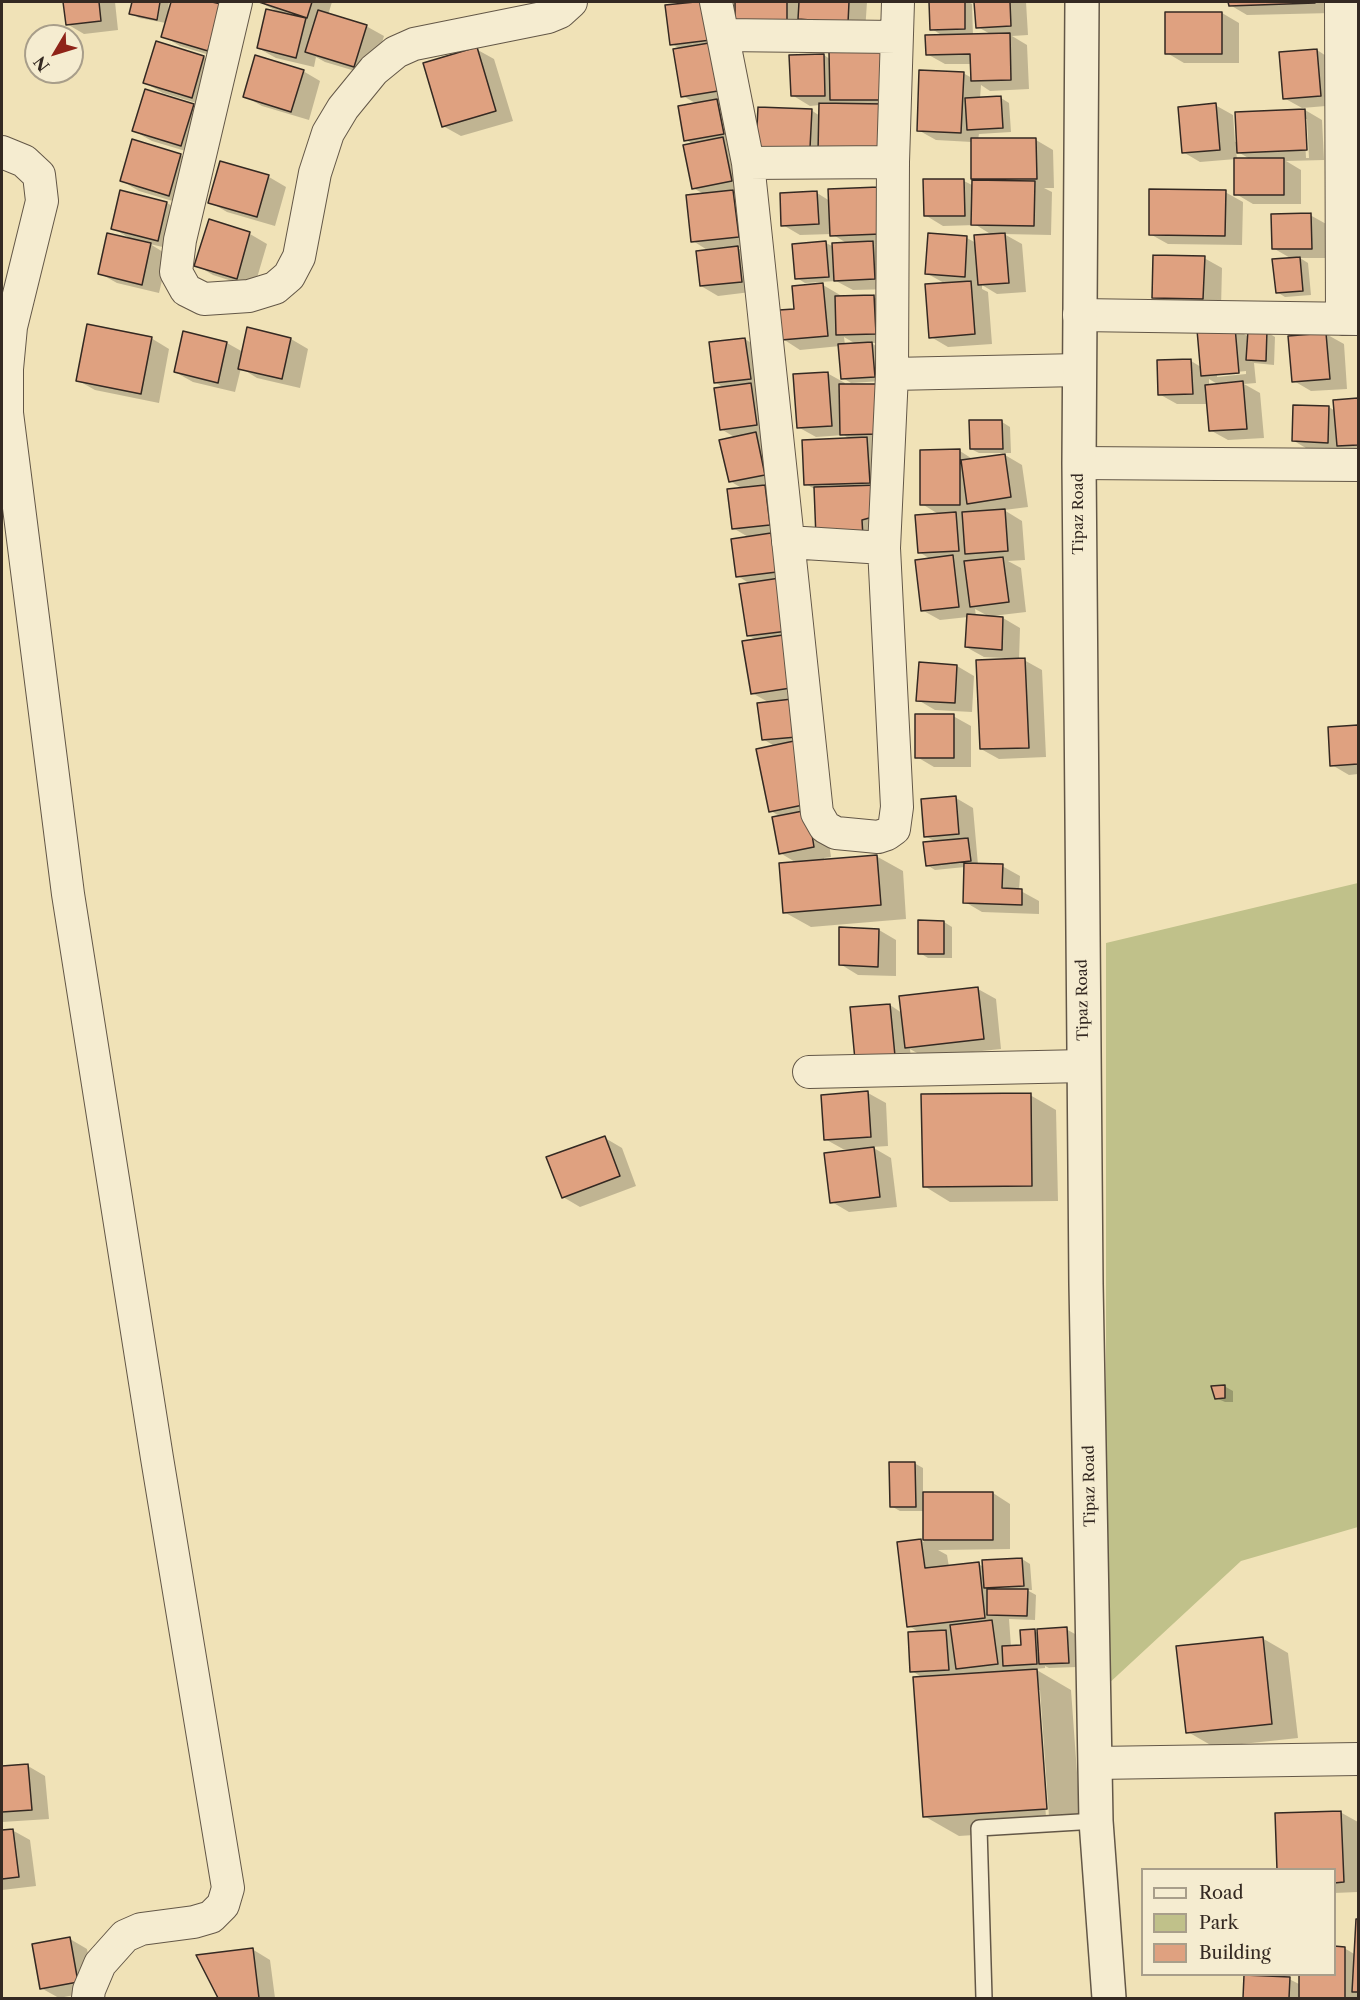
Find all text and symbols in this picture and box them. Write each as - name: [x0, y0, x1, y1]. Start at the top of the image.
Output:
- north arrow: [24, 24, 84, 84]
- text: N: [29, 52, 54, 75]
- street label: Tipaz Road: [1070, 473, 1088, 555]
- street label: Tipaz Road: [1073, 959, 1093, 1041]
- street label: Tipaz Road: [1080, 1445, 1100, 1527]
- legend: [1141, 1868, 1336, 1976]
- text: Road: [1199, 1882, 1244, 1904]
- text: Park: [1199, 1912, 1238, 1934]
- text: Building: [1199, 1942, 1271, 1964]

